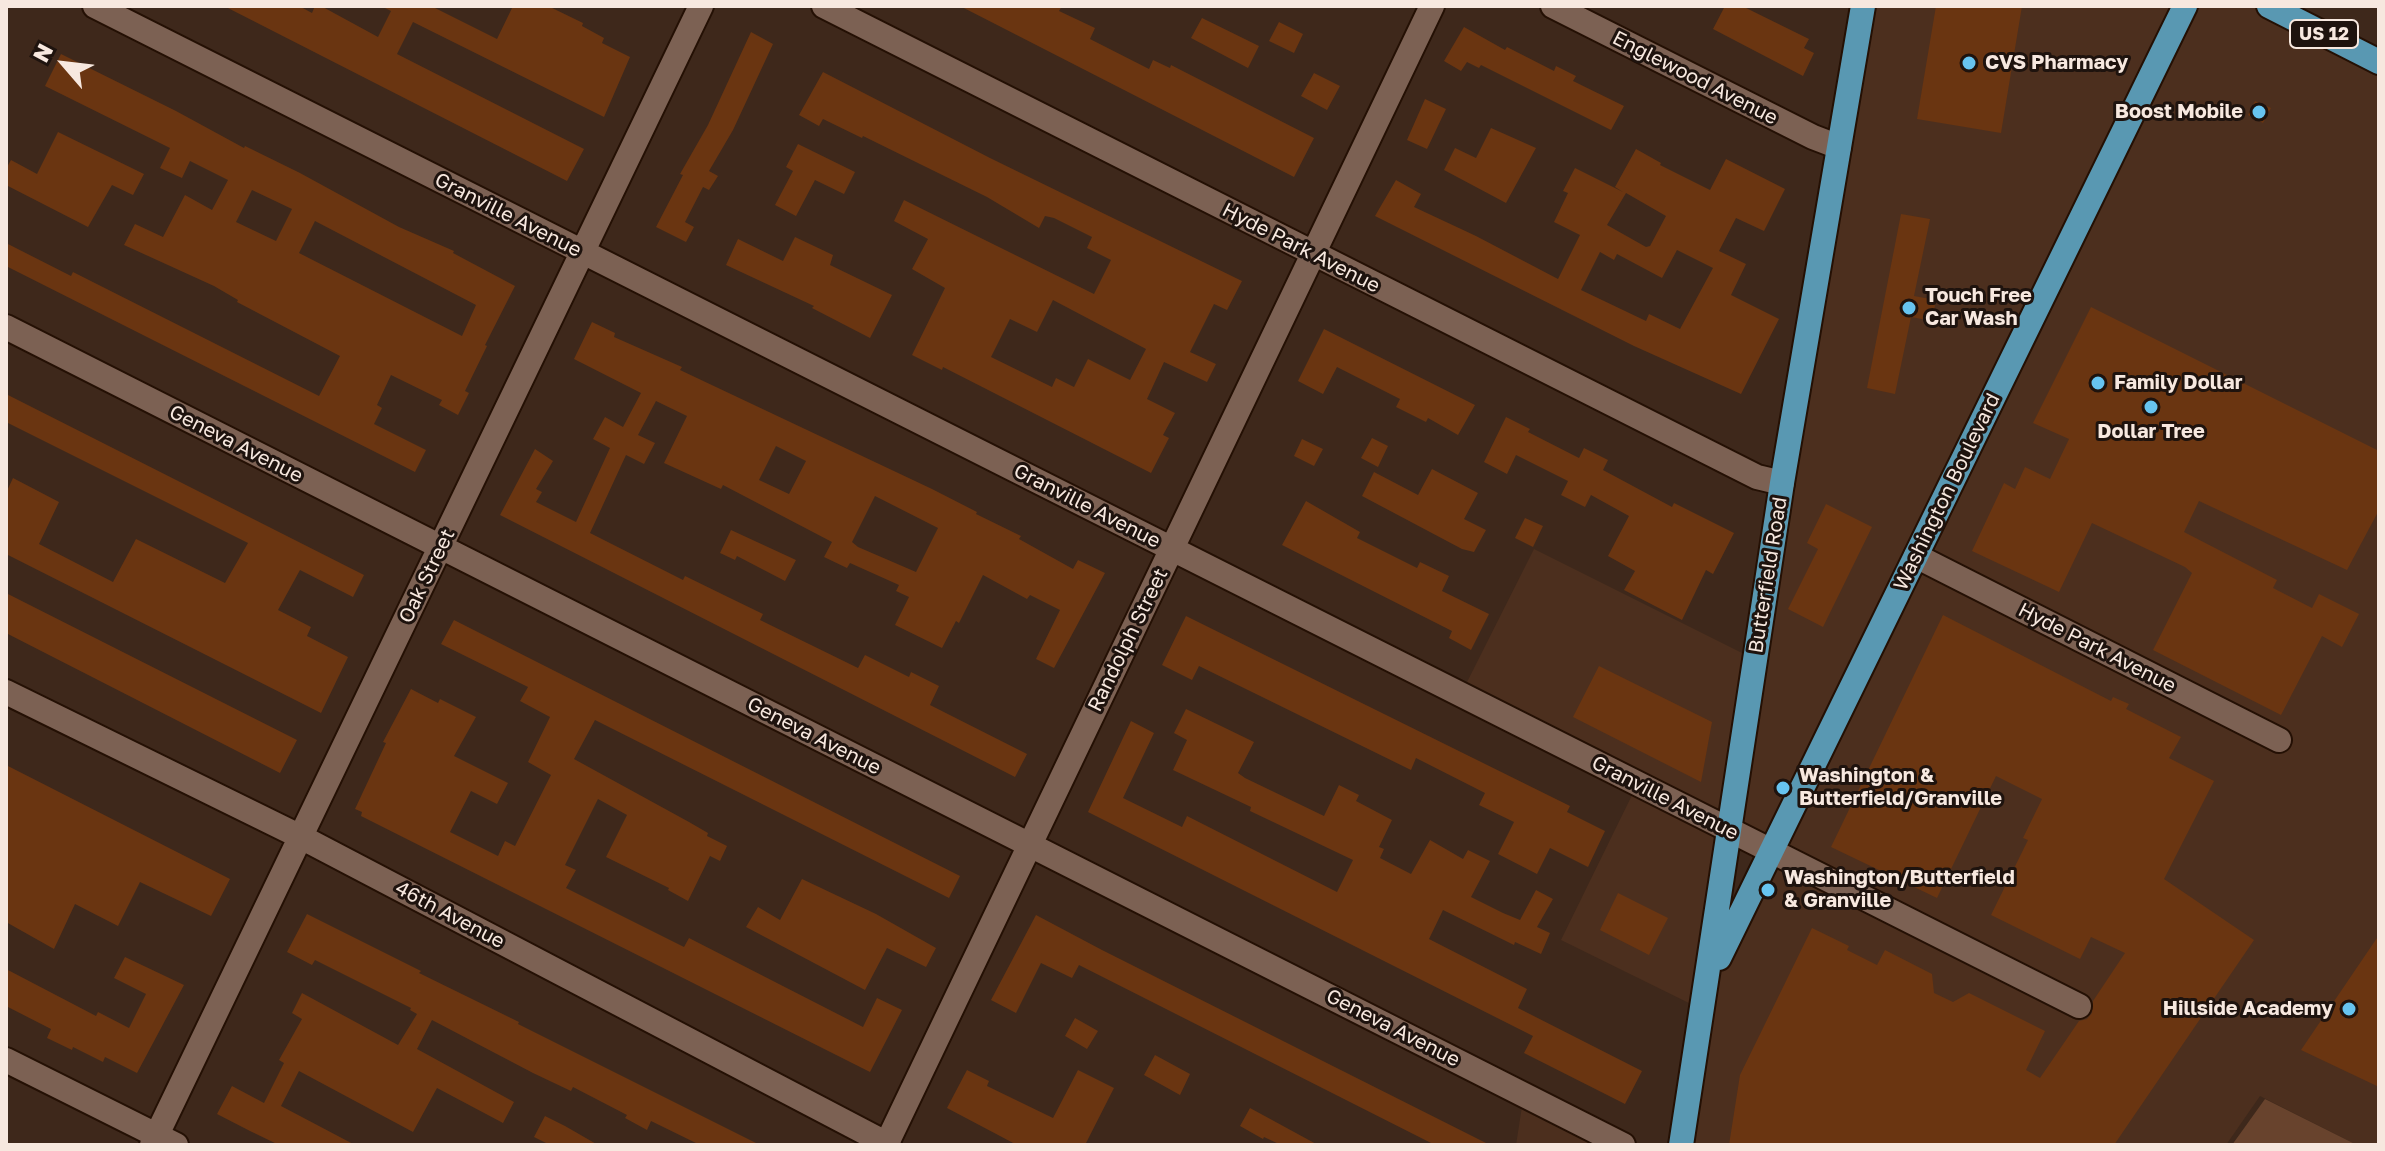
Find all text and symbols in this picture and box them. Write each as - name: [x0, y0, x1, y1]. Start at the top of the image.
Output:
- road number: US 12: [2290, 20, 2358, 48]
- north arrow: [24, 24, 104, 104]
- street label: Englewood Avenue: [1608, 26, 1782, 130]
- text: N: [27, 39, 58, 66]
- place label: CVS Pharmacy: [1985, 51, 2128, 75]
- marker: CVS Pharmacy: [1960, 54, 1978, 72]
- place label: Boost Mobile: [2115, 100, 2243, 124]
- marker: Boost Mobile: [2250, 103, 2268, 121]
- street label: Granville Avenue: [431, 168, 585, 262]
- street label: Hyde Park Avenue: [1218, 198, 1384, 298]
- place label: Touch Free Car Wash: [1925, 284, 2032, 331]
- marker: Touch Free Car Wash: [1900, 299, 1918, 317]
- place label: Family Dollar: [2114, 371, 2242, 395]
- marker: Family Dollar: [2089, 374, 2107, 392]
- street label: Washington Boulevard: [1889, 389, 2005, 595]
- marker: Dollar Tree: [2142, 398, 2160, 416]
- street label: Geneva Avenue: [165, 400, 307, 488]
- place label: Dollar Tree: [2097, 420, 2205, 444]
- street label: Granville Avenue: [1010, 459, 1164, 553]
- street label: Butterfield Road: [1744, 495, 1792, 655]
- street label: Oak Street: [394, 525, 460, 627]
- street label: Randolph Street: [1083, 564, 1173, 716]
- street label: Hyde Park Avenue: [2014, 598, 2180, 698]
- street label: Geneva Avenue: [743, 692, 885, 780]
- street label: Granville Avenue: [1588, 751, 1742, 845]
- place label: Washington & Butterfield/Granville: [1799, 764, 2002, 811]
- marker: Washington & Butterfield/Granville: [1774, 779, 1792, 797]
- place label: Washington/Butterfield & Granville: [1784, 866, 2015, 913]
- street label: 46th Avenue: [391, 876, 509, 954]
- marker: Washington/Butterfield & Granville: [1759, 881, 1777, 899]
- street label: Geneva Avenue: [1322, 984, 1464, 1072]
- place label: Hillside Academy: [2163, 997, 2333, 1021]
- marker: Hillside Academy: [2340, 1000, 2358, 1018]

